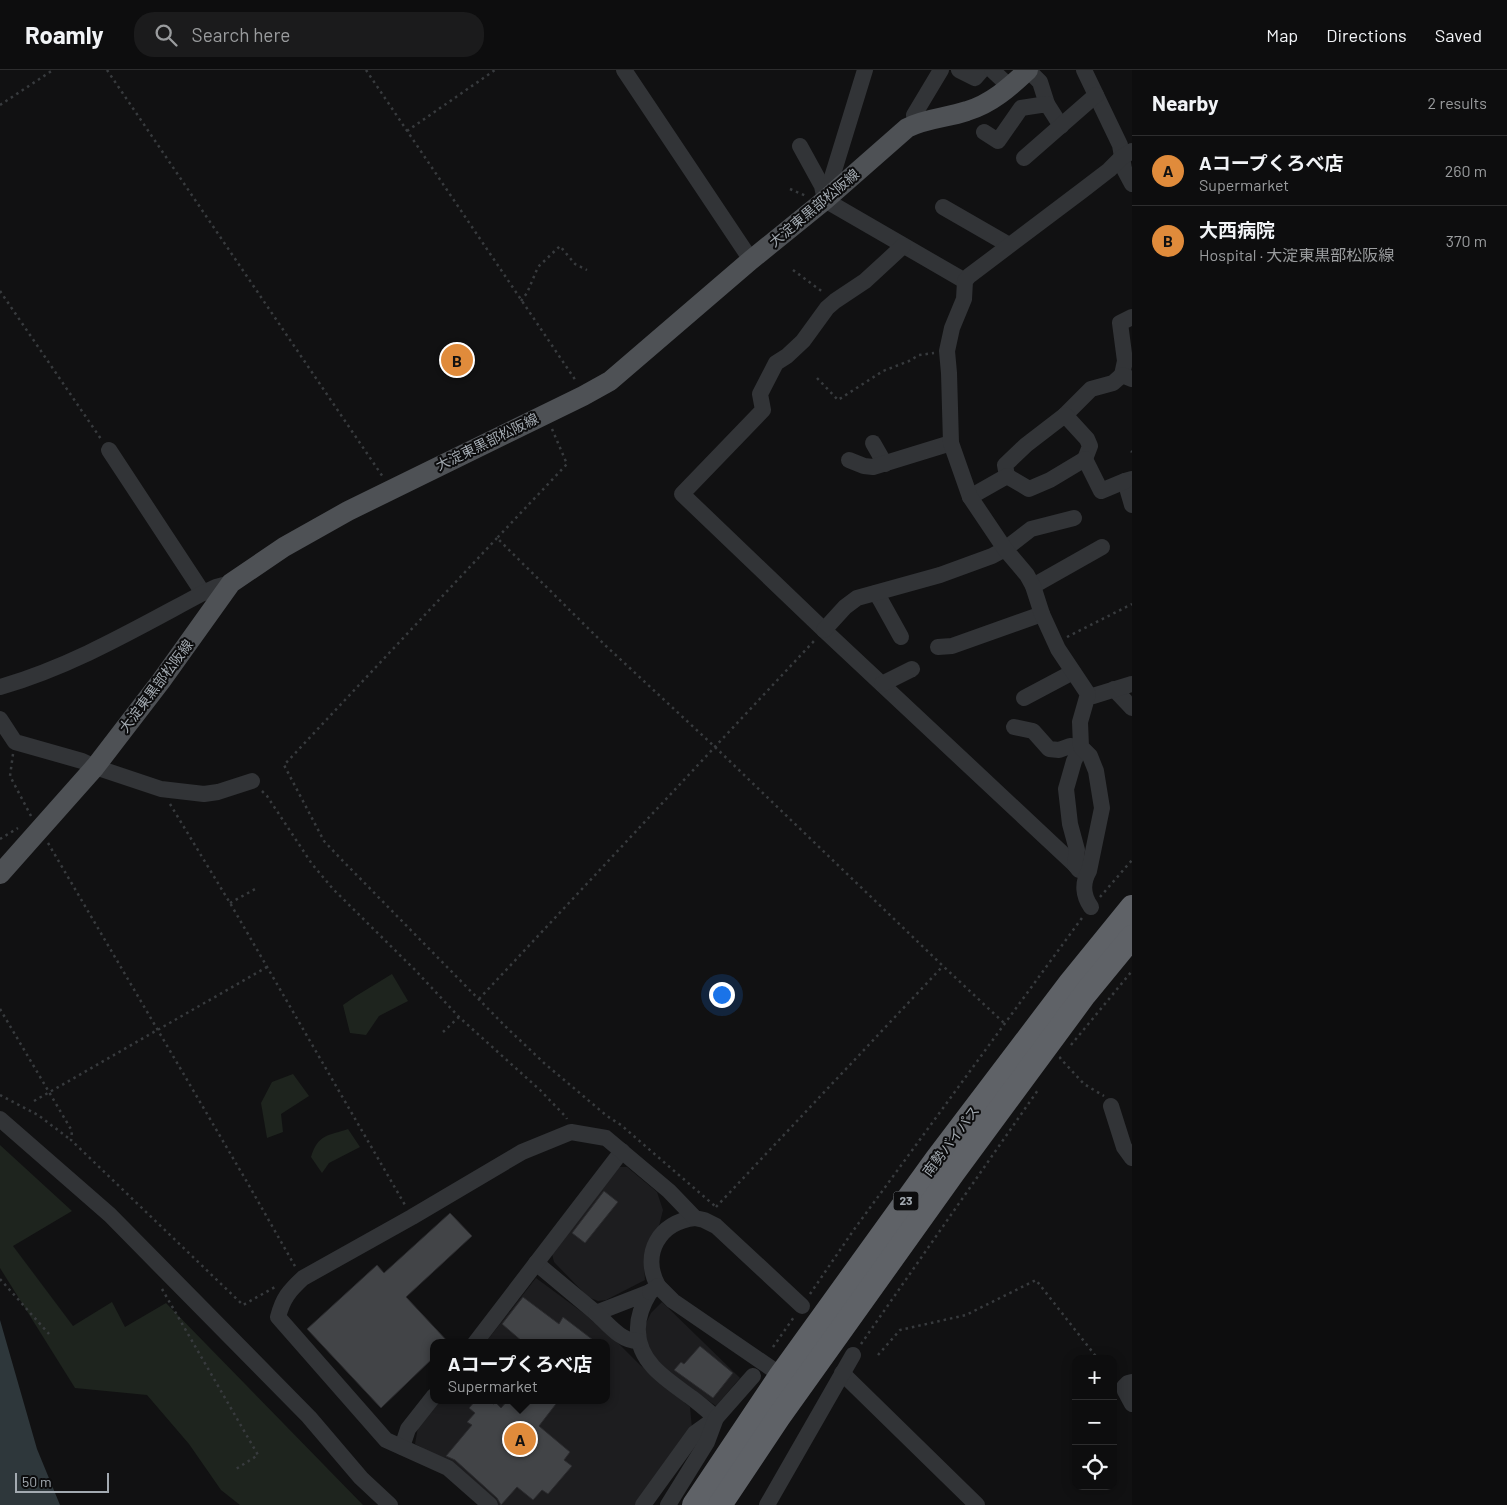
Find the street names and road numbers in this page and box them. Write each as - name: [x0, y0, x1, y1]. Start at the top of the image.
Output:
- street label: 大淀東黒部松阪線: [765, 165, 862, 250]
- street label: 大淀東黒部松阪線: [433, 409, 541, 474]
- street label: 大淀東黒部松阪線: [115, 636, 196, 736]
- street label: 南勢バイパス: [919, 1102, 983, 1179]
- road number: 23: [894, 1192, 918, 1210]

